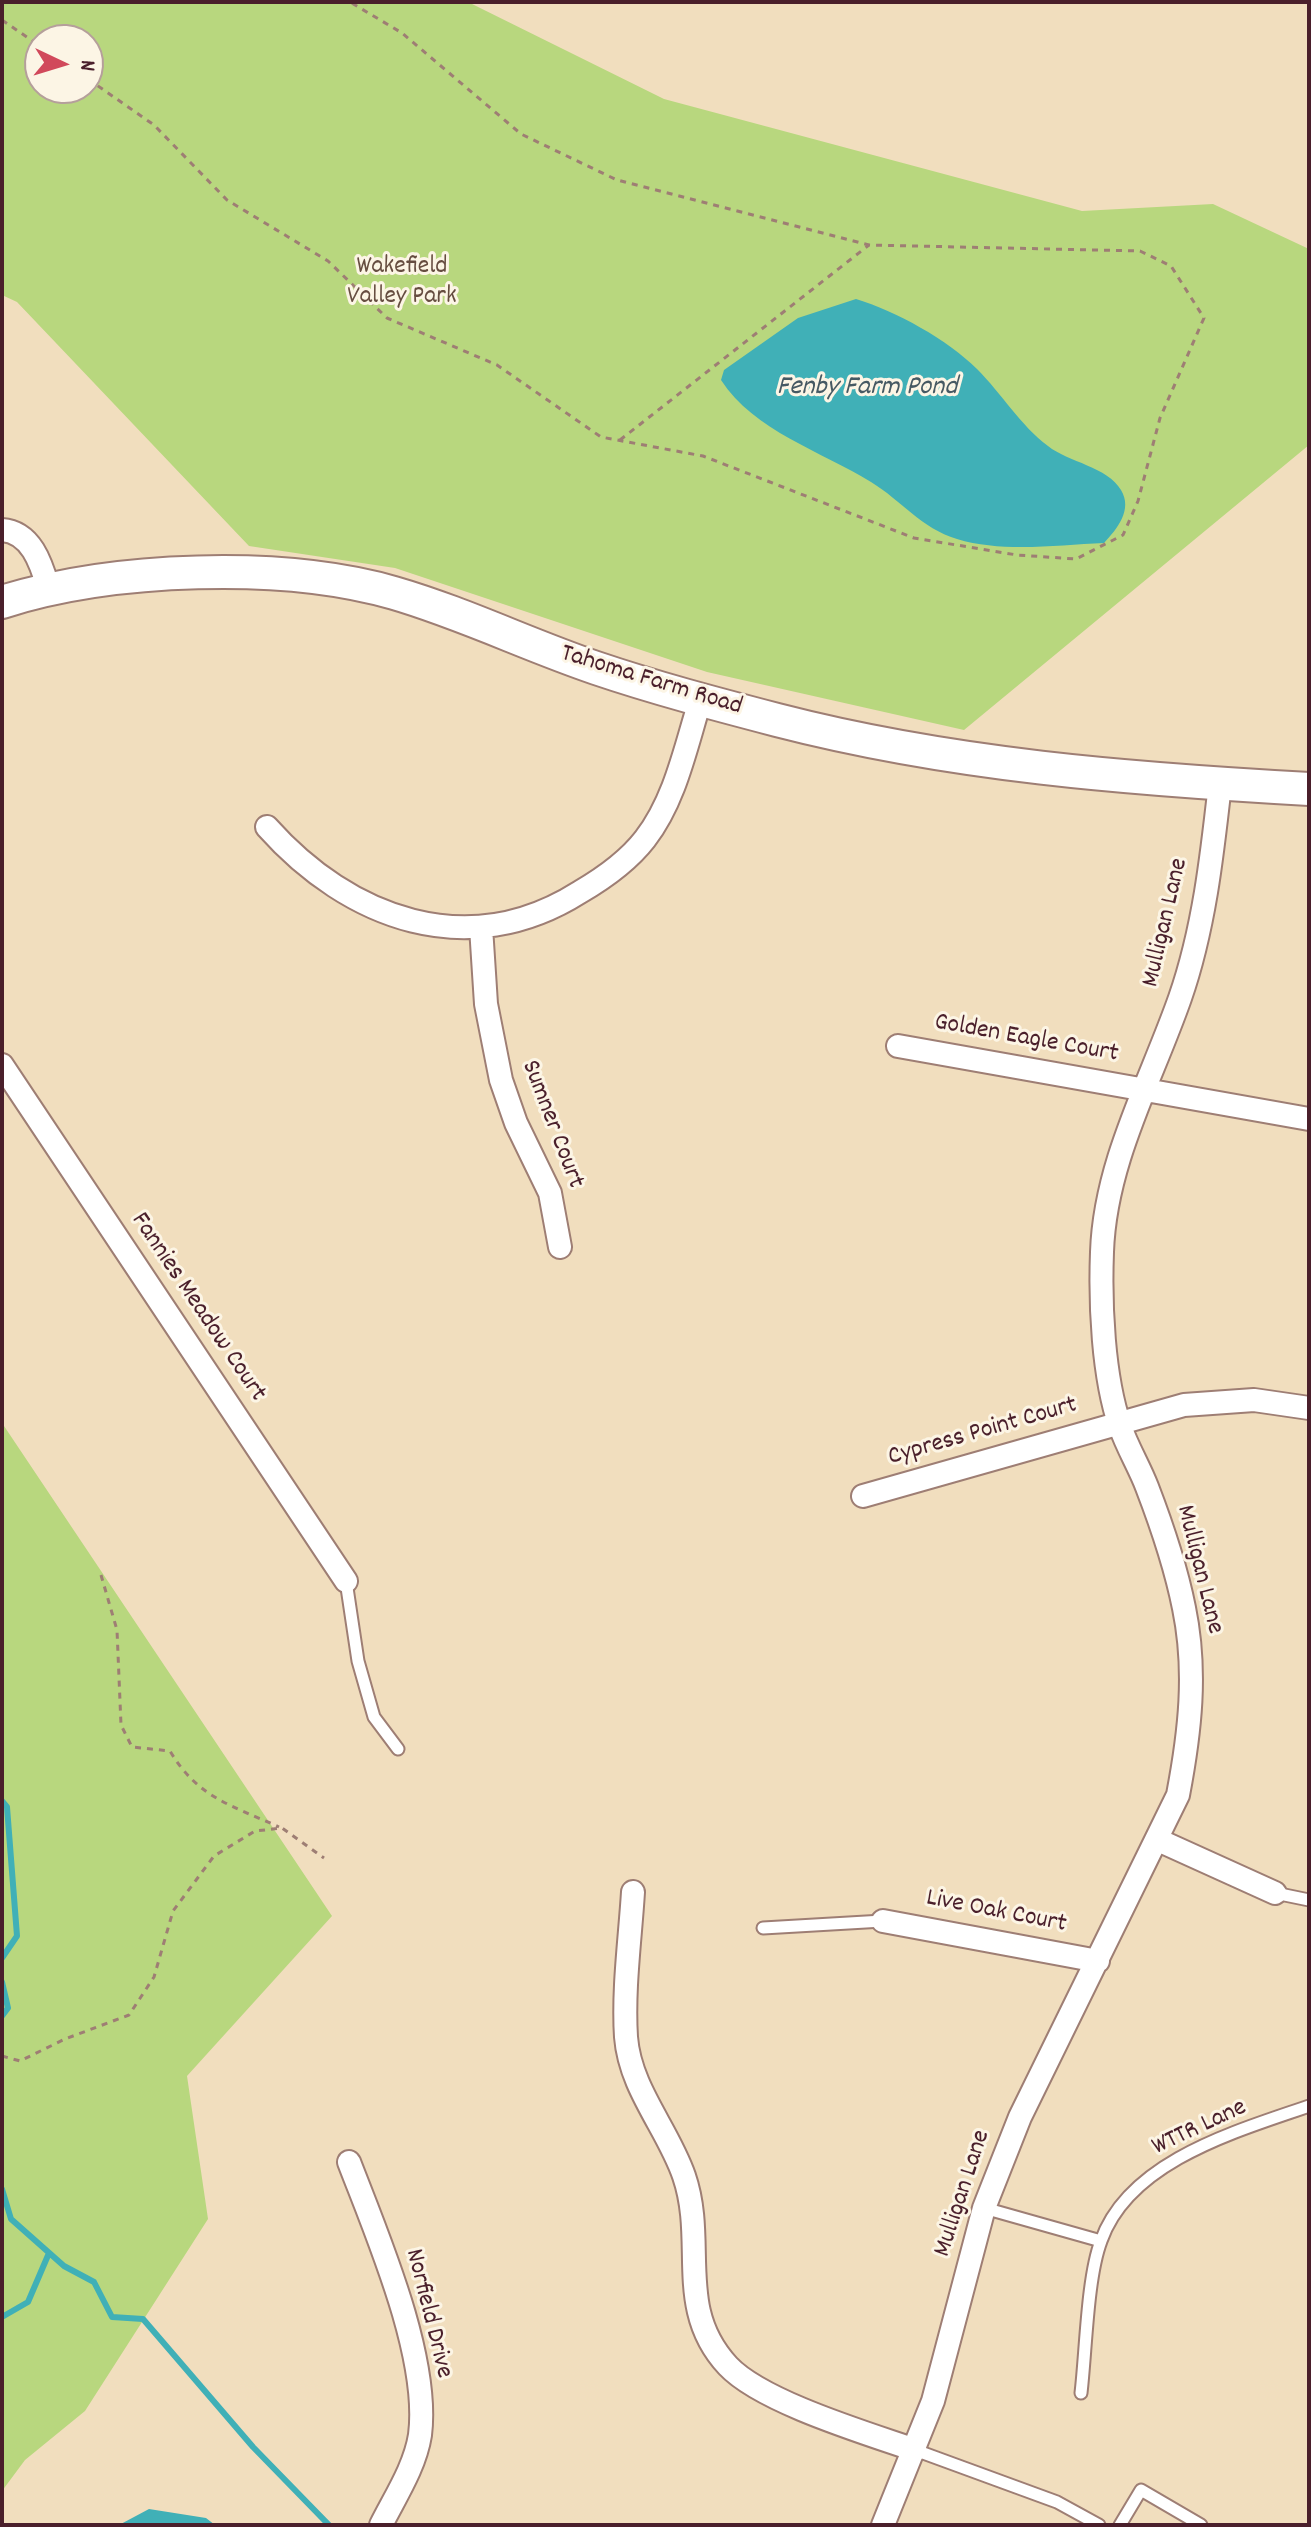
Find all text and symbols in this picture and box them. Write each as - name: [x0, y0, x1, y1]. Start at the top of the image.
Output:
- north arrow: [24, 24, 104, 104]
- text: N: [71, 59, 102, 72]
- park label: Wakefield Valley Park: [347, 252, 457, 314]
- water label: Fenby Farm Pond: [777, 372, 957, 406]
- street label: Tahoma Farm Road: [557, 640, 745, 724]
- street label: Mulligan Lane: [1137, 855, 1197, 991]
- street label: Golden Eagle Court: [932, 1008, 1120, 1072]
- street label: Sumner Court: [512, 1057, 590, 1193]
- street label: Fannies Meadow Court: [122, 1208, 272, 1408]
- street label: Cypress Point Court: [885, 1391, 1081, 1475]
- street label: Mulligan Lane: [1167, 1502, 1229, 1638]
- street label: Live Oak Court: [923, 1884, 1069, 1942]
- street label: WTTR Lane: [1148, 2094, 1252, 2164]
- street label: Mulligan Lane: [929, 2127, 999, 2261]
- street label: Norfield Drive: [396, 2246, 458, 2382]

